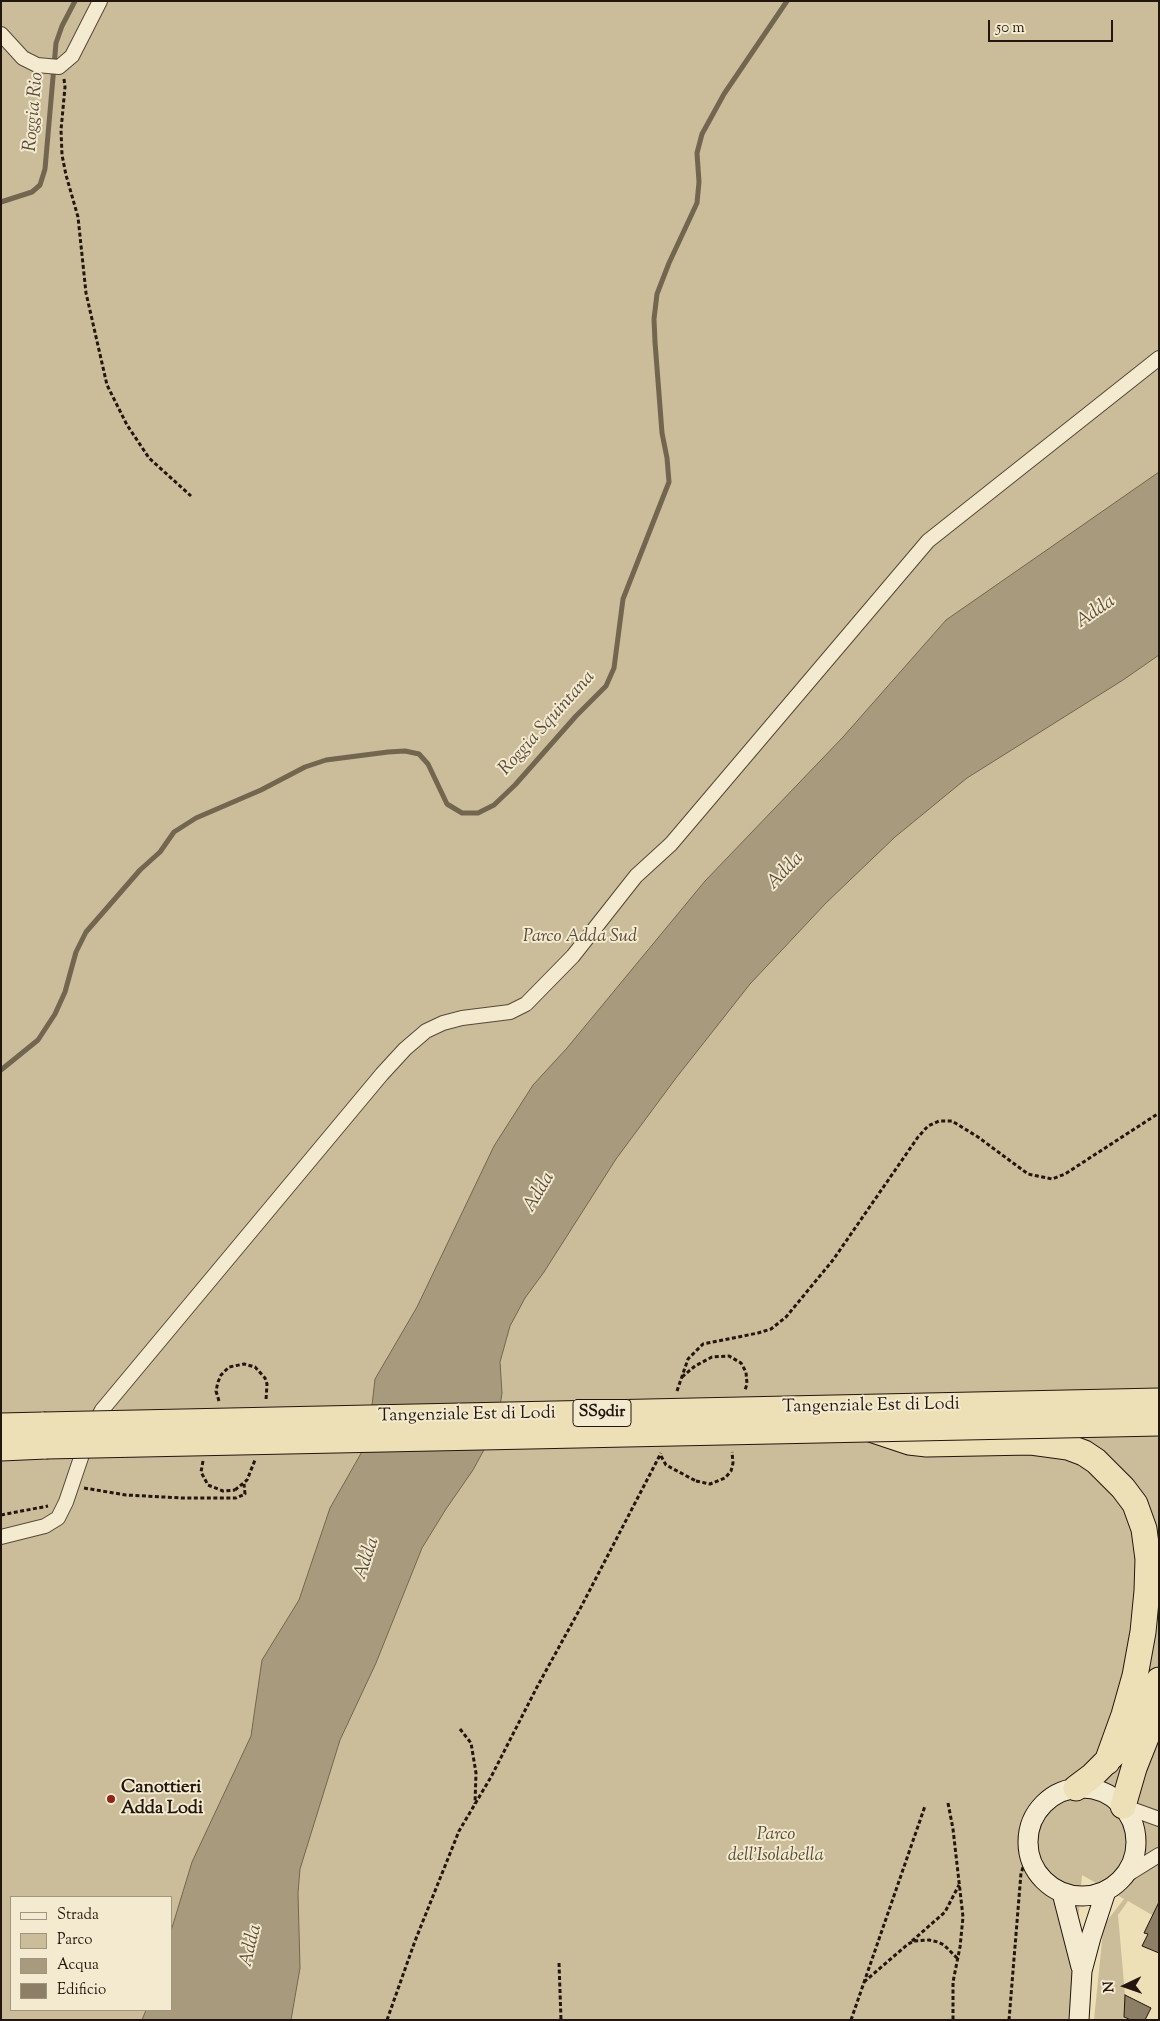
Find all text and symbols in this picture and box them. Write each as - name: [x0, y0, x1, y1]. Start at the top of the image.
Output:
- scale bar: [990, 10, 1115, 42]
- text: 50 m: [996, 18, 1025, 39]
- water label: Roggia Rio: [20, 71, 50, 153]
- water label: Adda: [1072, 591, 1120, 635]
- water label: Roggia Squintana: [495, 667, 601, 781]
- water label: Adda: [763, 849, 809, 895]
- park label: Parco Adda Sud: [523, 927, 637, 949]
- water label: Adda: [519, 1169, 561, 1217]
- street label: Tangenziale Est di Lodi: [782, 1395, 960, 1419]
- road number: SS9dir: [573, 1400, 631, 1426]
- street label: Tangenziale Est di Lodi: [378, 1404, 556, 1428]
- water label: Adda: [350, 1535, 386, 1583]
- place label: Canottieri Adda Lodi: [121, 1778, 203, 1820]
- marker: Canottieri Adda Lodi: [105, 1793, 117, 1805]
- park label: Parco dell'Isolabella: [728, 1825, 824, 1868]
- legend: [10, 1896, 172, 2011]
- text: Strada: [57, 1905, 99, 1926]
- water label: Adda: [236, 1922, 268, 1970]
- text: Parco: [57, 1930, 93, 1951]
- text: Acqua: [57, 1955, 99, 1976]
- north arrow: [1100, 1961, 1150, 2011]
- text: Edificio: [57, 1980, 106, 2001]
- text: N: [1100, 1981, 1120, 1993]

